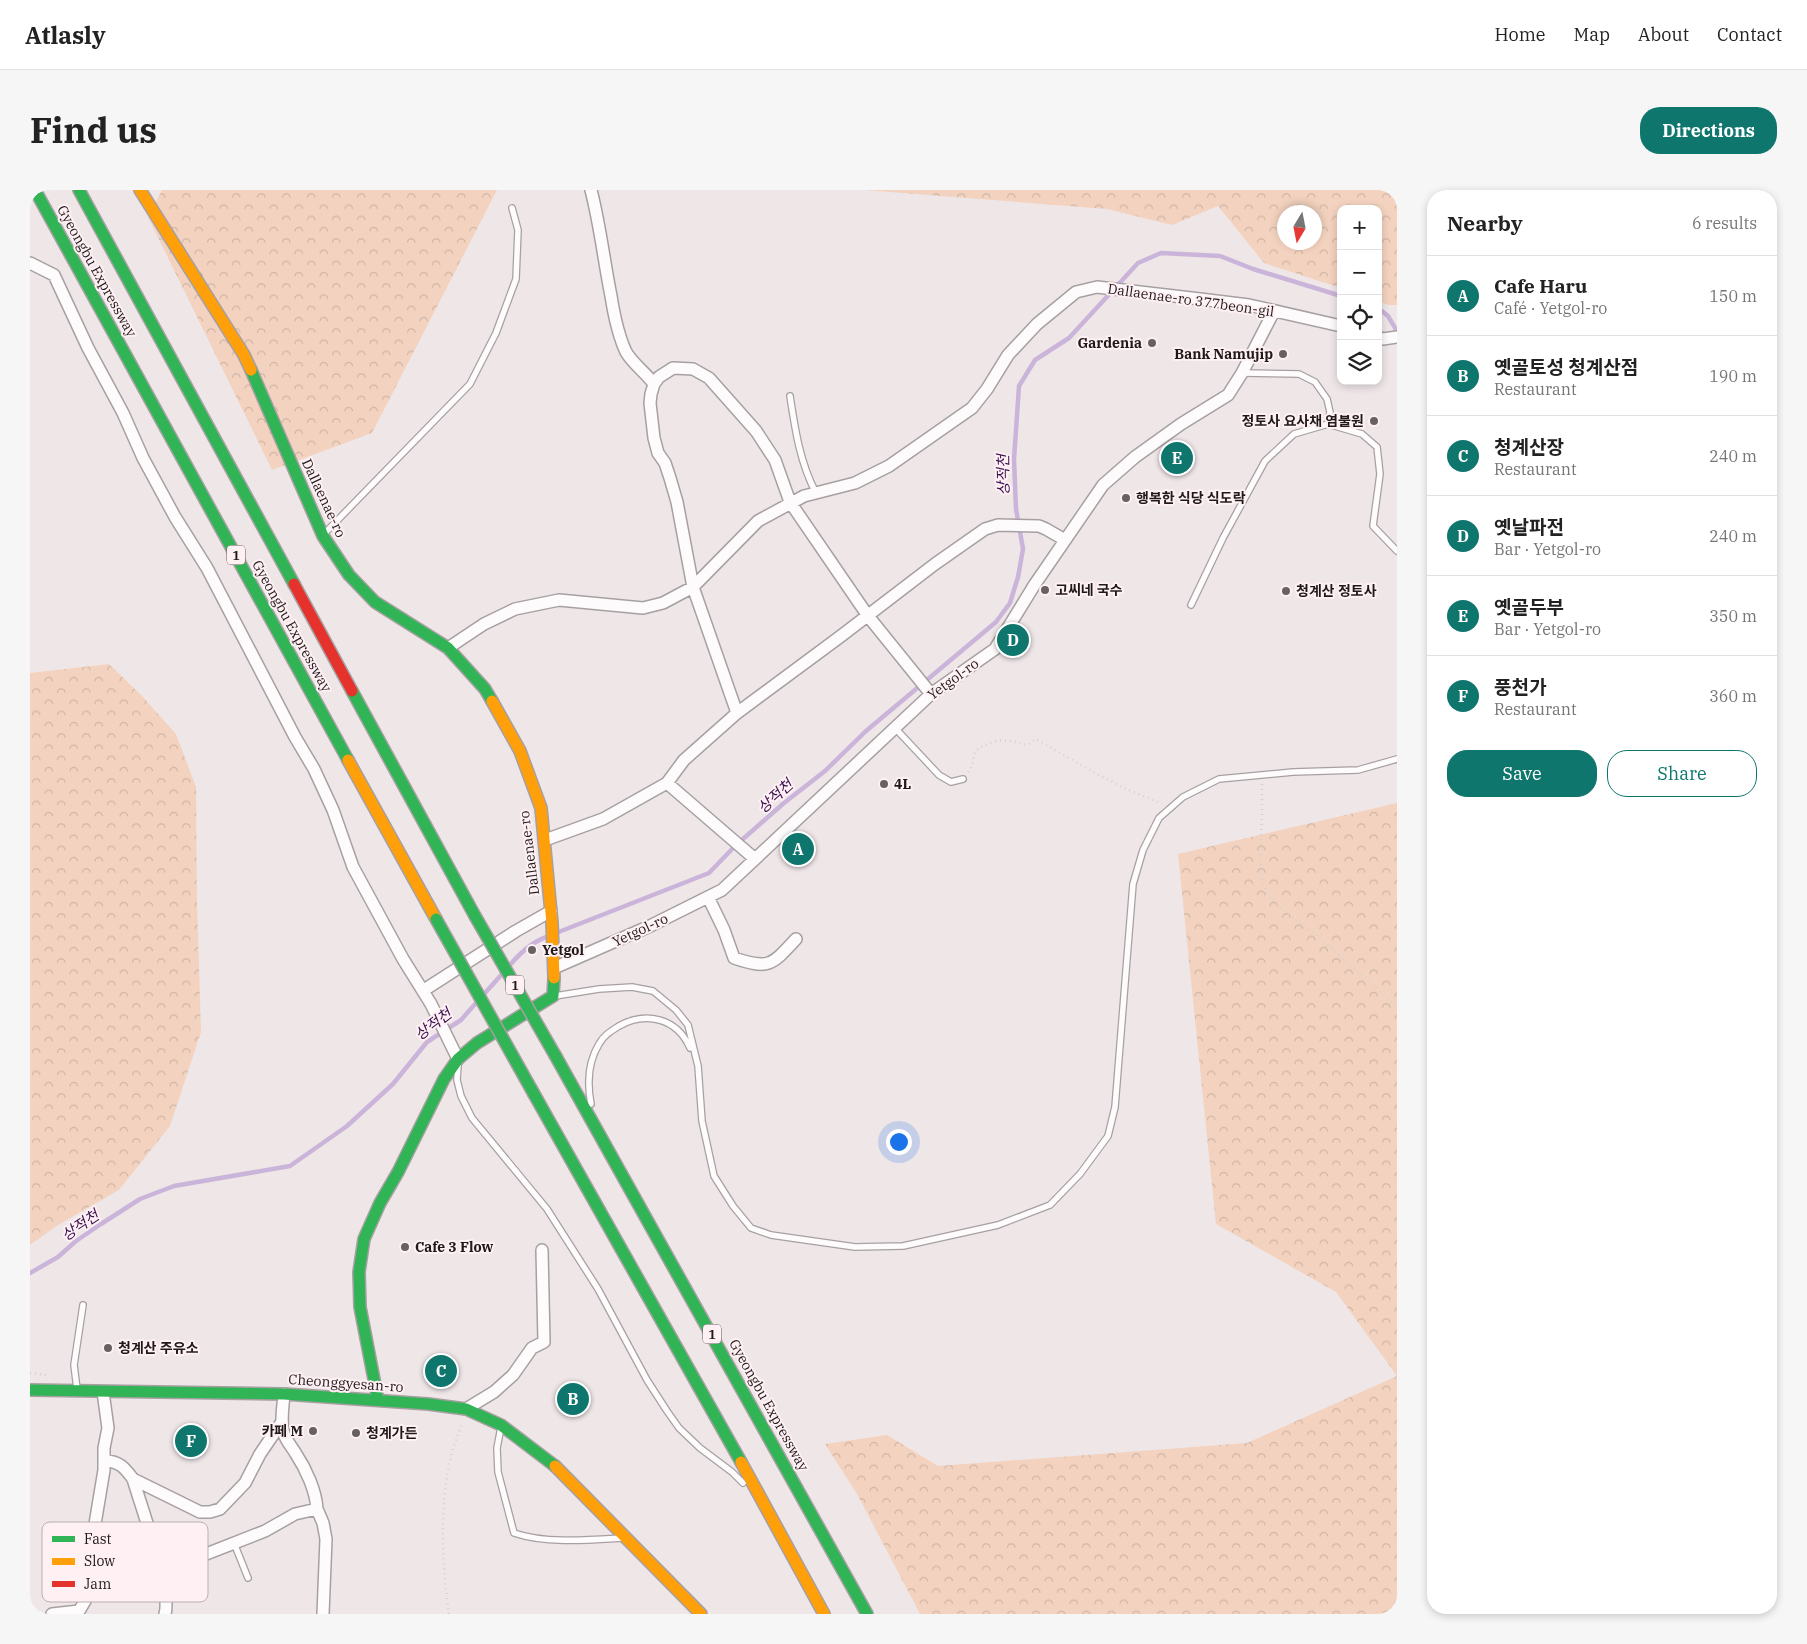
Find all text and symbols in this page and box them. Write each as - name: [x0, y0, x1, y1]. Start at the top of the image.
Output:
- text: Atlasly: [25, 19, 106, 51]
- text: Home: [1494, 23, 1546, 46]
- text: Map: [1574, 23, 1610, 46]
- text: About: [1638, 23, 1689, 46]
- text: Contact: [1717, 23, 1782, 46]
- text: Find us: [30, 107, 157, 153]
- button: Directions: [1640, 107, 1777, 154]
- street label: Gyeongbu Expressway: [53, 202, 141, 341]
- north arrow: [1277, 205, 1322, 250]
- map controls: [1337, 205, 1382, 385]
- button: +: [1337, 205, 1382, 250]
- text: Nearby: [1447, 209, 1523, 237]
- text: 6 results: [1692, 213, 1757, 233]
- button: −: [1337, 250, 1382, 295]
- text: Cafe Haru: [1494, 274, 1587, 298]
- street label: Dallaenae-ro 377beon-gil: [1107, 279, 1275, 321]
- text: A: [1457, 286, 1469, 306]
- text: 150 m: [1709, 286, 1757, 306]
- button: locate: [1337, 295, 1382, 340]
- text: Café · Yetgol-ro: [1494, 298, 1607, 318]
- place label: Gardenia: [1077, 334, 1142, 352]
- marker: Gardenia: [1146, 337, 1158, 349]
- button: layers: [1337, 340, 1382, 385]
- place label: Bank Namujip: [1174, 345, 1273, 363]
- marker: Bank Namujip: [1277, 348, 1289, 360]
- text: 옛골토성 청계산점: [1494, 355, 1638, 379]
- text: B: [1457, 366, 1469, 386]
- text: 190 m: [1709, 366, 1757, 386]
- text: Restaurant: [1494, 379, 1577, 399]
- place label: 정토사 요사채 염불원: [1242, 412, 1364, 430]
- marker: 정토사 요사채 염불원: [1368, 415, 1380, 427]
- text: 청계산장: [1494, 435, 1564, 459]
- pin: E: [1161, 439, 1193, 477]
- text: C: [1458, 446, 1468, 466]
- text: 240 m: [1709, 446, 1757, 466]
- water label: 상적천: [993, 452, 1013, 496]
- street label: Dallaenae-ro: [298, 456, 350, 540]
- text: Restaurant: [1494, 459, 1577, 479]
- place label: 행복한 식당 식도락: [1136, 489, 1246, 507]
- marker: 행복한 식당 식도락: [1120, 492, 1132, 504]
- text: 옛날파전: [1494, 515, 1564, 539]
- text: D: [1457, 526, 1469, 546]
- text: 240 m: [1709, 526, 1757, 546]
- text: Bar · Yetgol-ro: [1494, 539, 1601, 559]
- road number: 1: [227, 546, 245, 564]
- street label: Gyeongbu Expressway: [248, 557, 336, 696]
- place label: 고씨네 국수: [1055, 581, 1123, 599]
- place label: 청계산 정토사: [1296, 582, 1377, 600]
- marker: 고씨네 국수: [1039, 584, 1051, 596]
- marker: 청계산 정토사: [1280, 585, 1292, 597]
- text: 옛골두부: [1494, 595, 1564, 619]
- text: E: [1458, 606, 1468, 626]
- text: 350 m: [1709, 606, 1757, 626]
- text: Bar · Yetgol-ro: [1494, 619, 1601, 639]
- pin: D: [997, 621, 1029, 659]
- street label: Yetgol-ro: [924, 654, 982, 704]
- text: 풍천가: [1494, 675, 1546, 699]
- text: F: [1458, 686, 1468, 706]
- text: 360 m: [1709, 686, 1757, 706]
- text: Restaurant: [1494, 699, 1577, 719]
- button: Save: [1447, 750, 1597, 797]
- button: Share: [1607, 750, 1757, 797]
- water label: 상적천: [753, 774, 798, 817]
- place label: 4L: [894, 775, 911, 793]
- marker: 4L: [878, 778, 890, 790]
- street label: Dallaenae-ro: [515, 810, 543, 896]
- pin: A: [782, 830, 814, 868]
- street label: Yetgol-ro: [609, 909, 671, 951]
- place label: Yetgol: [542, 941, 584, 959]
- marker: Yetgol: [526, 944, 538, 956]
- road number: 1: [506, 976, 524, 994]
- water label: 상적천: [411, 1003, 457, 1044]
- your location: [886, 1129, 912, 1155]
- water label: 상적천: [58, 1204, 104, 1244]
- place label: Cafe 3 Flow: [415, 1238, 494, 1256]
- marker: Cafe 3 Flow: [399, 1241, 411, 1253]
- road number: 1: [703, 1324, 721, 1344]
- street label: Gyeongbu Expressway: [725, 1336, 813, 1475]
- place label: 청계산 주유소: [118, 1339, 199, 1357]
- marker: 청계산 주유소: [102, 1342, 114, 1354]
- pin: C: [425, 1352, 457, 1390]
- street label: Cheonggyesan-ro: [288, 1370, 404, 1396]
- pin: B: [557, 1380, 589, 1418]
- pin: F: [175, 1422, 207, 1460]
- place label: 카페 M: [261, 1422, 303, 1440]
- place label: 청계가든: [366, 1424, 418, 1442]
- marker: 카페 M: [307, 1425, 319, 1437]
- marker: 청계가든: [350, 1427, 362, 1439]
- legend: [42, 1522, 208, 1602]
- text: Fast: [84, 1530, 112, 1548]
- text: Slow: [84, 1552, 115, 1570]
- text: Jam: [84, 1575, 111, 1593]

